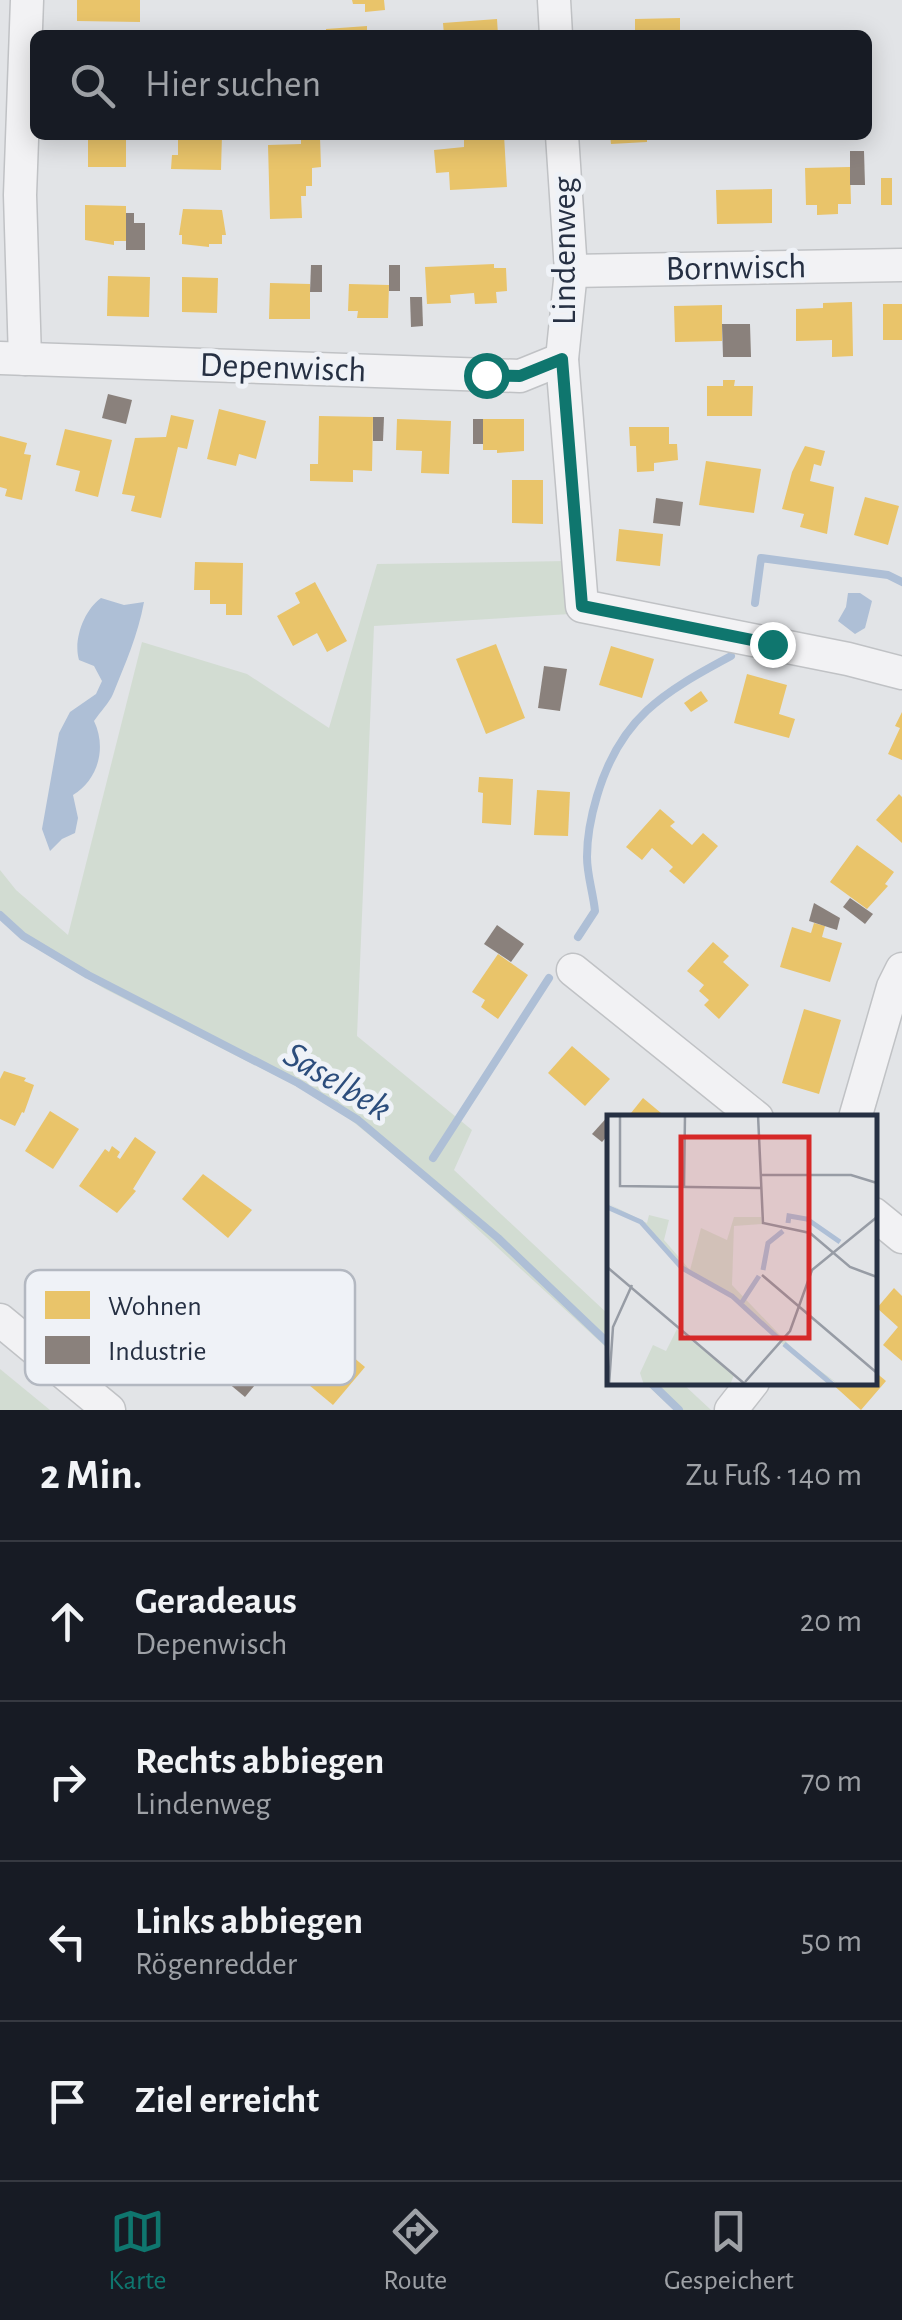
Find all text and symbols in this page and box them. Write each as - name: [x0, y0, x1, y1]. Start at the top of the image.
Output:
- search box: [30, 30, 872, 140]
- icon: search: [65, 58, 120, 113]
- text: Hier suchen: [145, 66, 321, 104]
- street label: Lindenweg: [547, 177, 582, 325]
- street label: Bornwisch: [665, 249, 807, 287]
- street label: Depenwisch: [199, 348, 367, 388]
- route start: [464, 353, 510, 399]
- route end: [750, 622, 796, 668]
- water label: Saselbek: [277, 1035, 397, 1129]
- inset map: [607, 1115, 877, 1385]
- legend: [25, 1270, 355, 1385]
- text: Wohnen: [108, 1293, 202, 1321]
- text: Industrie: [108, 1338, 206, 1366]
- text: 2 Min.: [40, 1454, 142, 1496]
- text: Zu Fuß · 140 m: [686, 1459, 862, 1491]
- text: Geradeaus: [135, 1583, 297, 1621]
- icon: ahead: [40, 1594, 95, 1649]
- text: 20 m: [800, 1605, 862, 1637]
- text: Depenwisch: [135, 1628, 287, 1660]
- text: Rechts abbiegen: [135, 1743, 384, 1781]
- icon: right: [40, 1754, 95, 1809]
- text: 70 m: [801, 1765, 862, 1797]
- text: Lindenweg: [135, 1788, 271, 1820]
- text: Links abbiegen: [135, 1903, 363, 1941]
- icon: left: [40, 1914, 95, 1969]
- text: 50 m: [801, 1925, 862, 1957]
- text: Rögenredder: [135, 1948, 297, 1980]
- icon: arrive: [40, 2074, 95, 2129]
- text: Ziel erreicht: [135, 2082, 319, 2120]
- tab: Karte: [108, 2204, 167, 2298]
- tab: Route: [383, 2204, 447, 2298]
- tab: Gespeichert: [664, 2204, 794, 2298]

